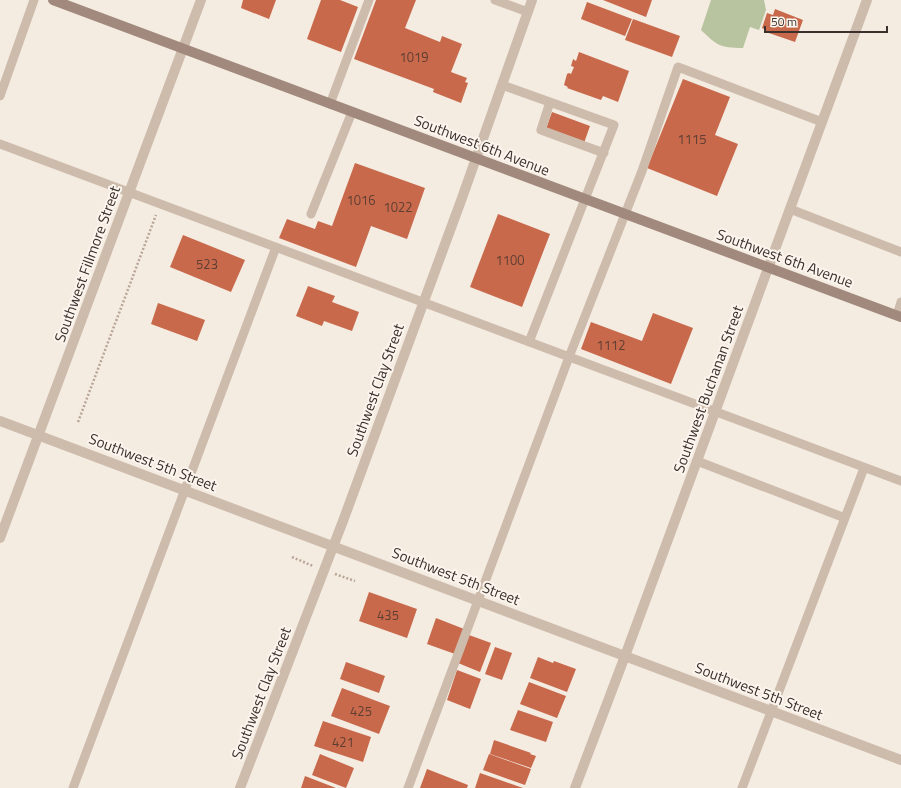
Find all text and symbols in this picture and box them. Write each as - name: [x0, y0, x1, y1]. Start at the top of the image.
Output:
- scale bar: [765, 8, 887, 34]
- text: 50 m: [771, 12, 797, 31]
- house number: 1019: [399, 47, 429, 67]
- street label: Southwest 6th Avenue: [411, 109, 553, 181]
- house number: 1115: [677, 129, 707, 149]
- street label: Southwest Fillmore Street: [48, 182, 126, 345]
- house number: 1016: [346, 190, 376, 210]
- house number: 1022: [383, 197, 413, 217]
- street label: Southwest 6th Avenue: [714, 223, 856, 293]
- house number: 1100: [495, 250, 525, 270]
- house number: 523: [196, 254, 218, 274]
- street label: Southwest Buchanan Street: [667, 301, 749, 476]
- street label: Southwest Clay Street: [340, 320, 410, 460]
- house number: 1112: [596, 335, 626, 355]
- street label: Southwest 5th Street: [86, 427, 221, 497]
- street label: Southwest 5th Street: [389, 541, 524, 611]
- house number: 435: [377, 605, 399, 625]
- street label: Southwest Clay Street: [225, 623, 297, 762]
- street label: Southwest 5th Street: [692, 656, 827, 726]
- house number: 425: [350, 701, 372, 721]
- house number: 421: [332, 732, 354, 752]

